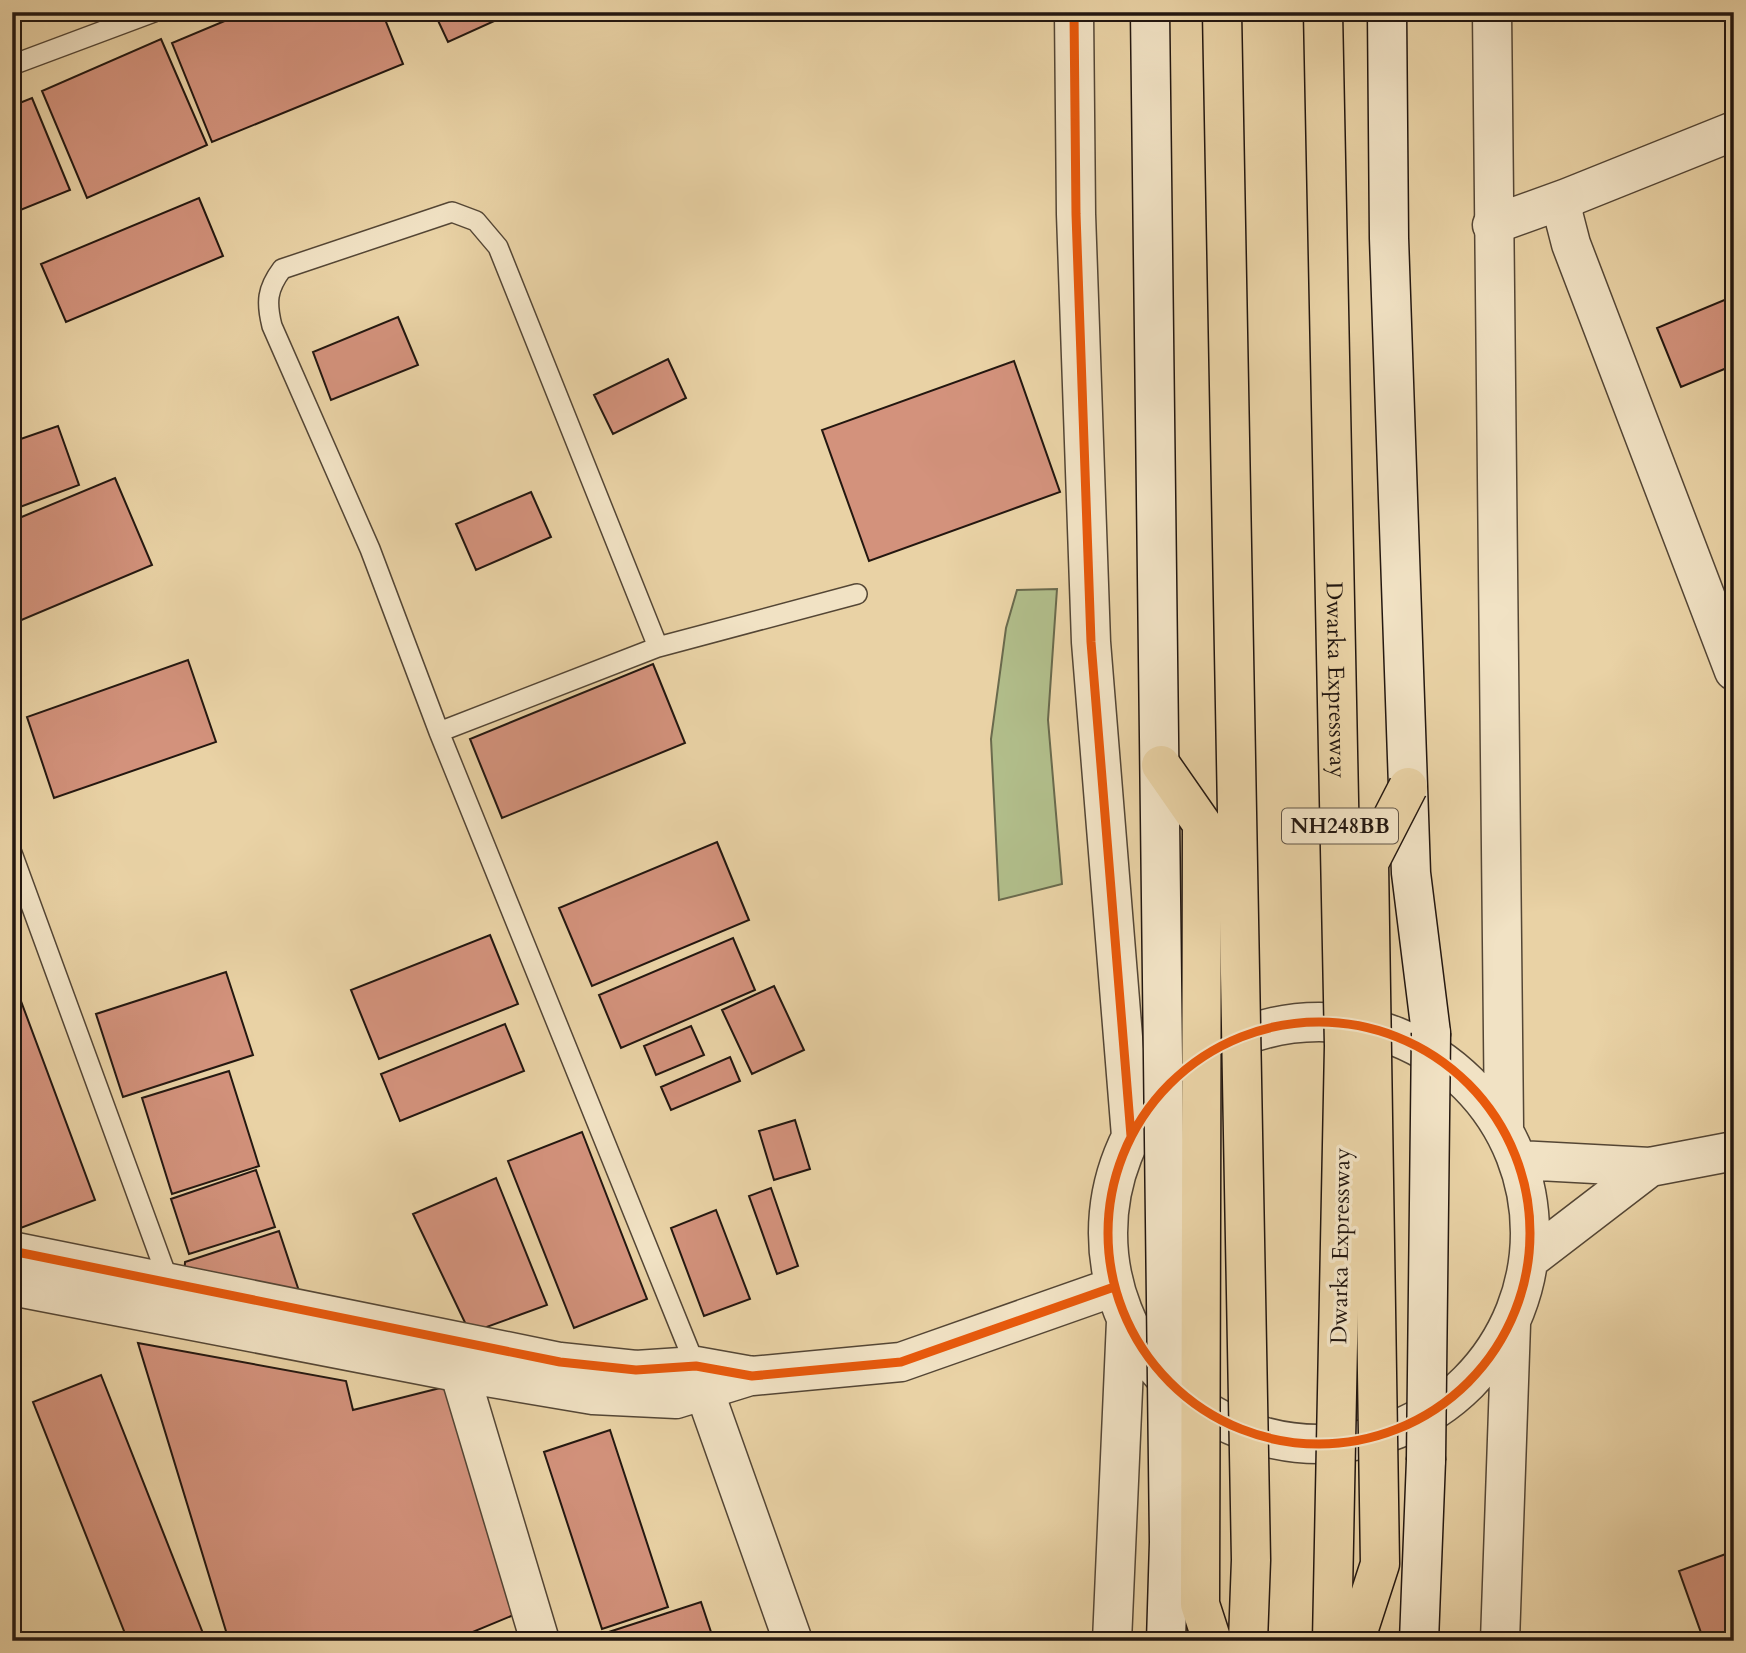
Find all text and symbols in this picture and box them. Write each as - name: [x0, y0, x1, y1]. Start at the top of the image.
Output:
- street label: Dwarka Expressway: [1319, 581, 1354, 778]
- road number: NH248BB: [1282, 808, 1398, 844]
- street label: Dwarka Expressway: [1323, 1148, 1358, 1345]

